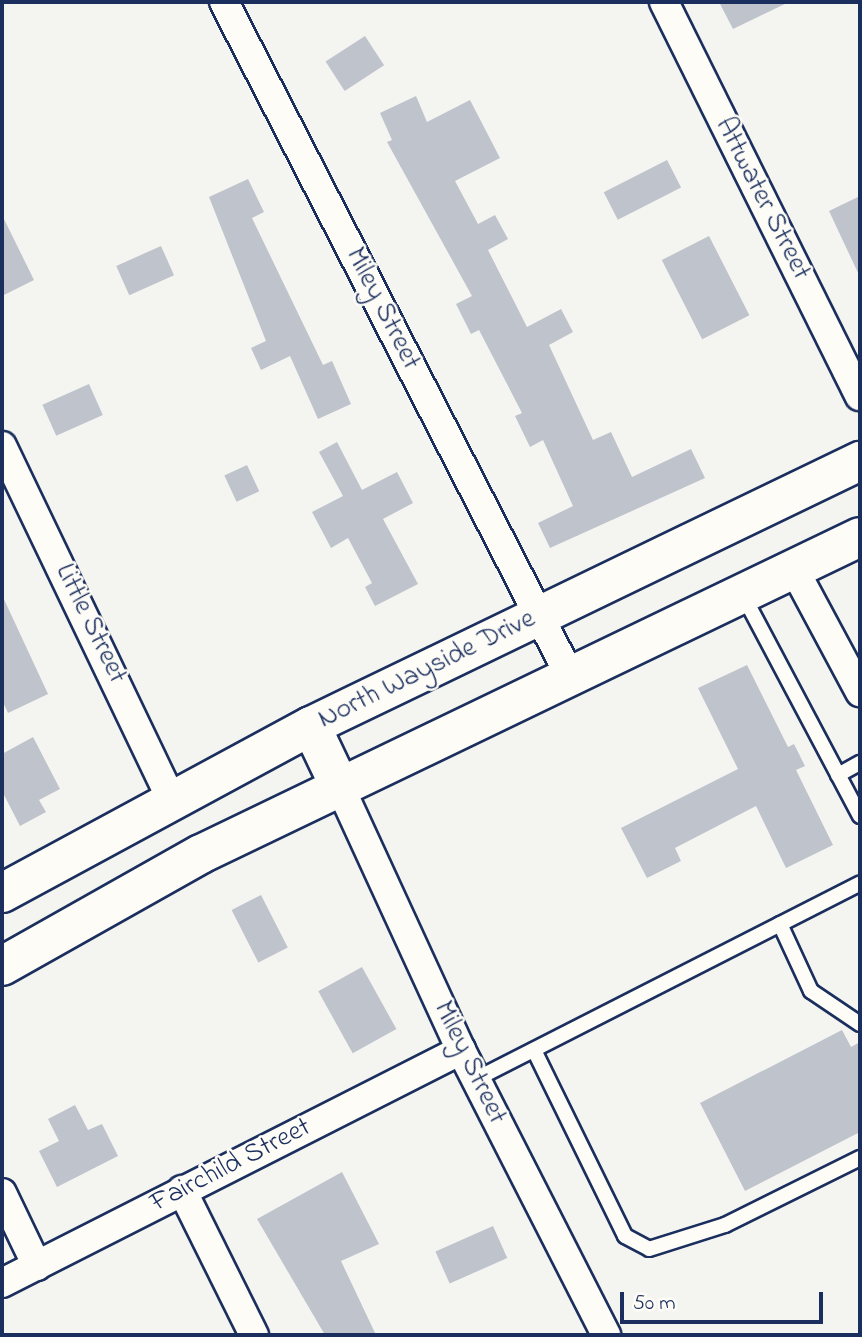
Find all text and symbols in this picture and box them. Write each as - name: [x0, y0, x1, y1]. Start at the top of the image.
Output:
- street label: Attwater Street: [707, 112, 817, 286]
- street label: Miley Street: [337, 242, 427, 376]
- street label: Little Street: [47, 559, 133, 689]
- street label: North Wayside Drive: [313, 603, 541, 737]
- street label: Miley Street: [425, 996, 513, 1130]
- street label: Fairchild Street: [145, 1111, 317, 1221]
- scale bar: [624, 1278, 827, 1322]
- text: 50 m: [633, 1289, 676, 1319]

